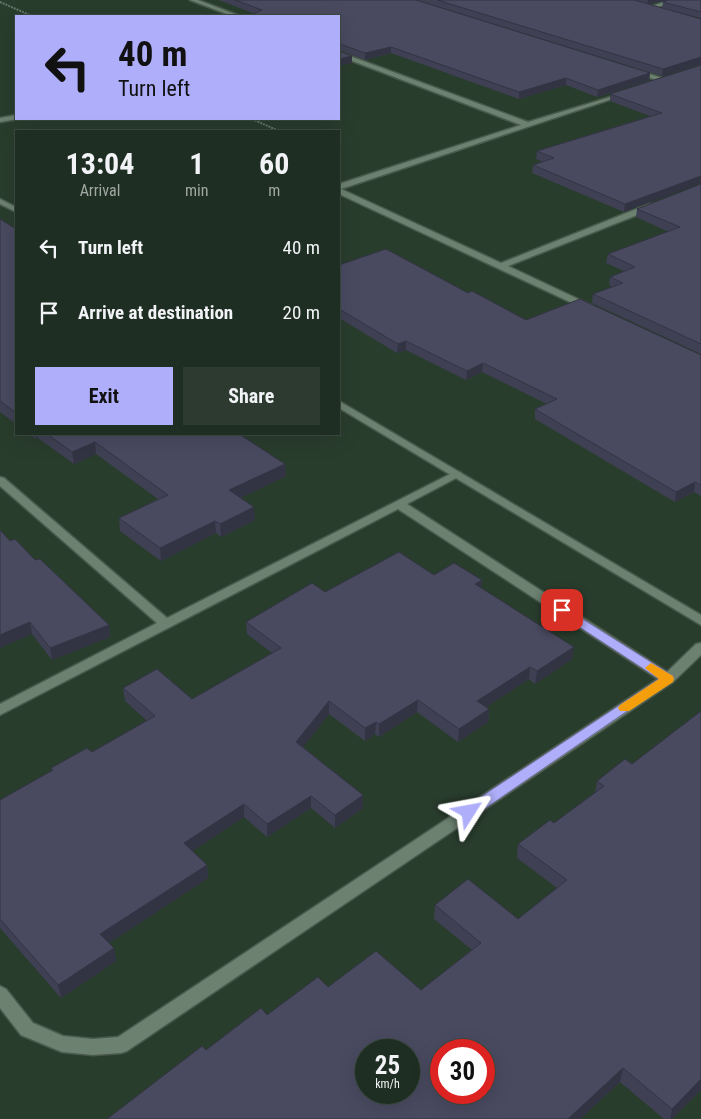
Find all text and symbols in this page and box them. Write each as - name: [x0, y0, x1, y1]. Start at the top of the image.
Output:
- text: 40 m: [118, 34, 187, 75]
- icon: left: [35, 35, 100, 100]
- text: Turn left: [118, 76, 190, 101]
- text: 13:04: [66, 146, 134, 181]
- text: 1: [189, 146, 204, 181]
- text: 60: [259, 146, 289, 181]
- text: Arrival: [80, 181, 120, 200]
- text: min: [185, 181, 208, 200]
- text: m: [268, 181, 280, 200]
- icon: left: [35, 234, 63, 262]
- text: Turn left: [78, 236, 143, 259]
- text: 40 m: [283, 236, 320, 259]
- icon: arrive: [35, 299, 63, 327]
- text: Arrive at destination: [78, 301, 233, 324]
- text: 20 m: [283, 301, 320, 324]
- button: Exit: [35, 367, 173, 425]
- button: Share: [183, 367, 320, 425]
- pin: [541, 589, 583, 631]
- icon: arrive: [548, 596, 576, 624]
- position arrow: [442, 785, 494, 837]
- speed limit sign: 30: [430, 1039, 495, 1104]
- text: 25: [375, 1051, 400, 1080]
- text: km/h: [375, 1077, 400, 1091]

